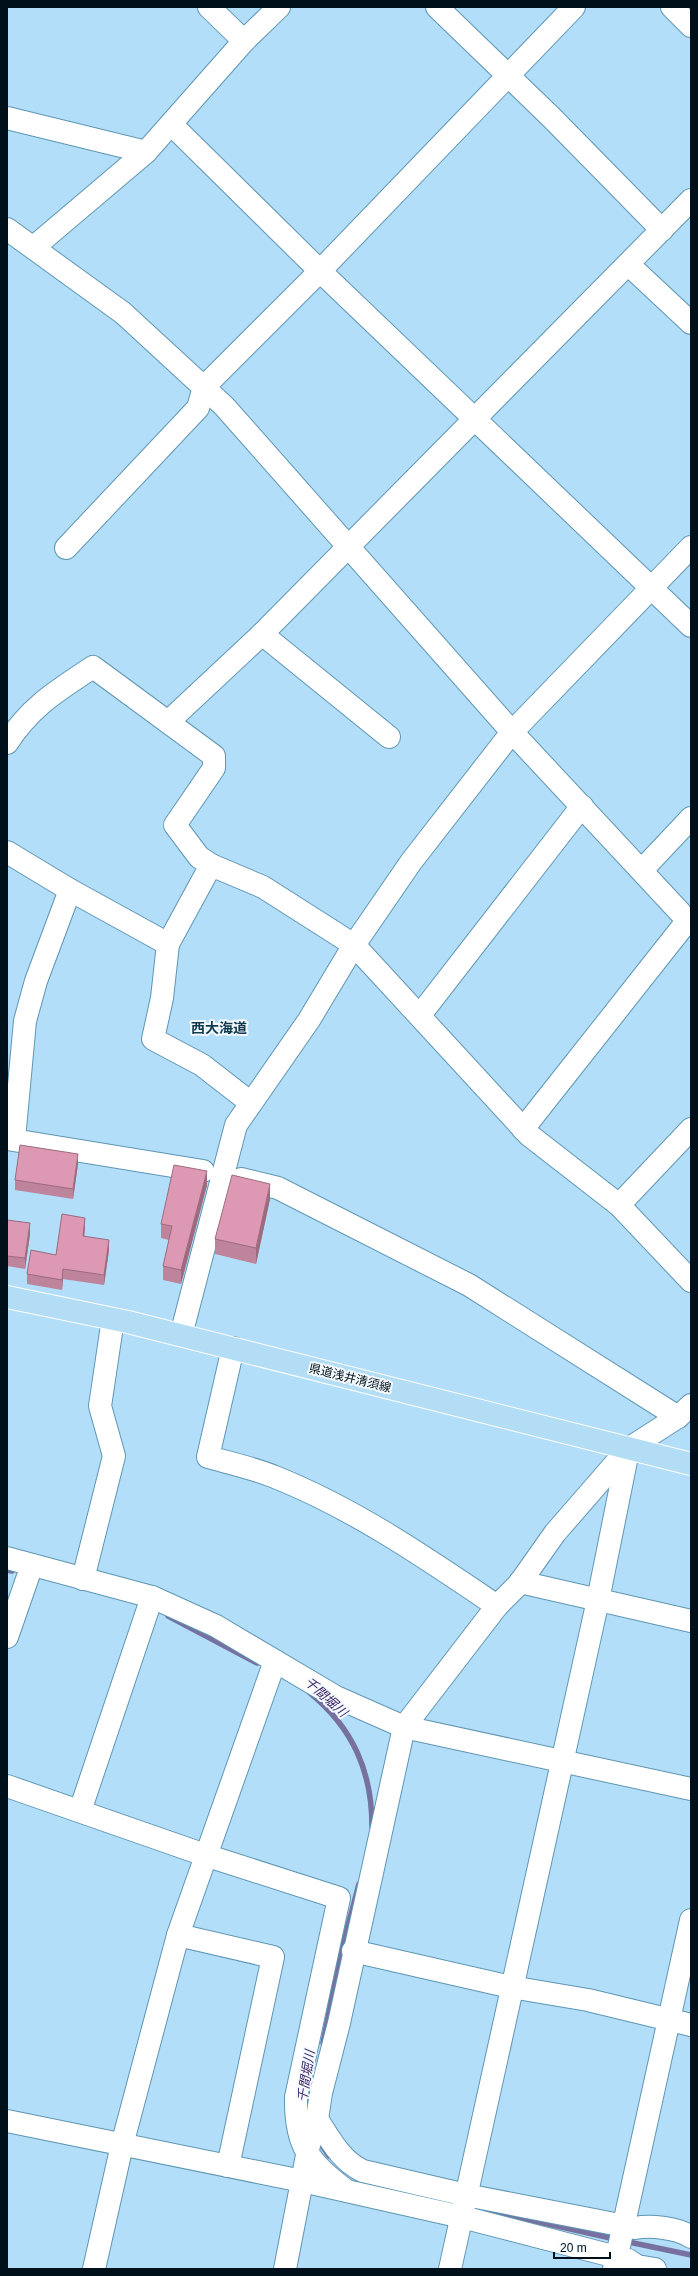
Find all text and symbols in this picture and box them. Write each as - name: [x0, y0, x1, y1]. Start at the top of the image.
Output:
- district label: 西大海道: [191, 1020, 247, 1036]
- street label: 県道浅井清須線: [308, 1361, 392, 1395]
- water label: 千間堀川: [302, 1674, 352, 1721]
- water label: 千間堀川: [295, 2047, 318, 2103]
- scale bar: [554, 2234, 610, 2260]
- text: 20 m: [560, 2241, 587, 2255]

